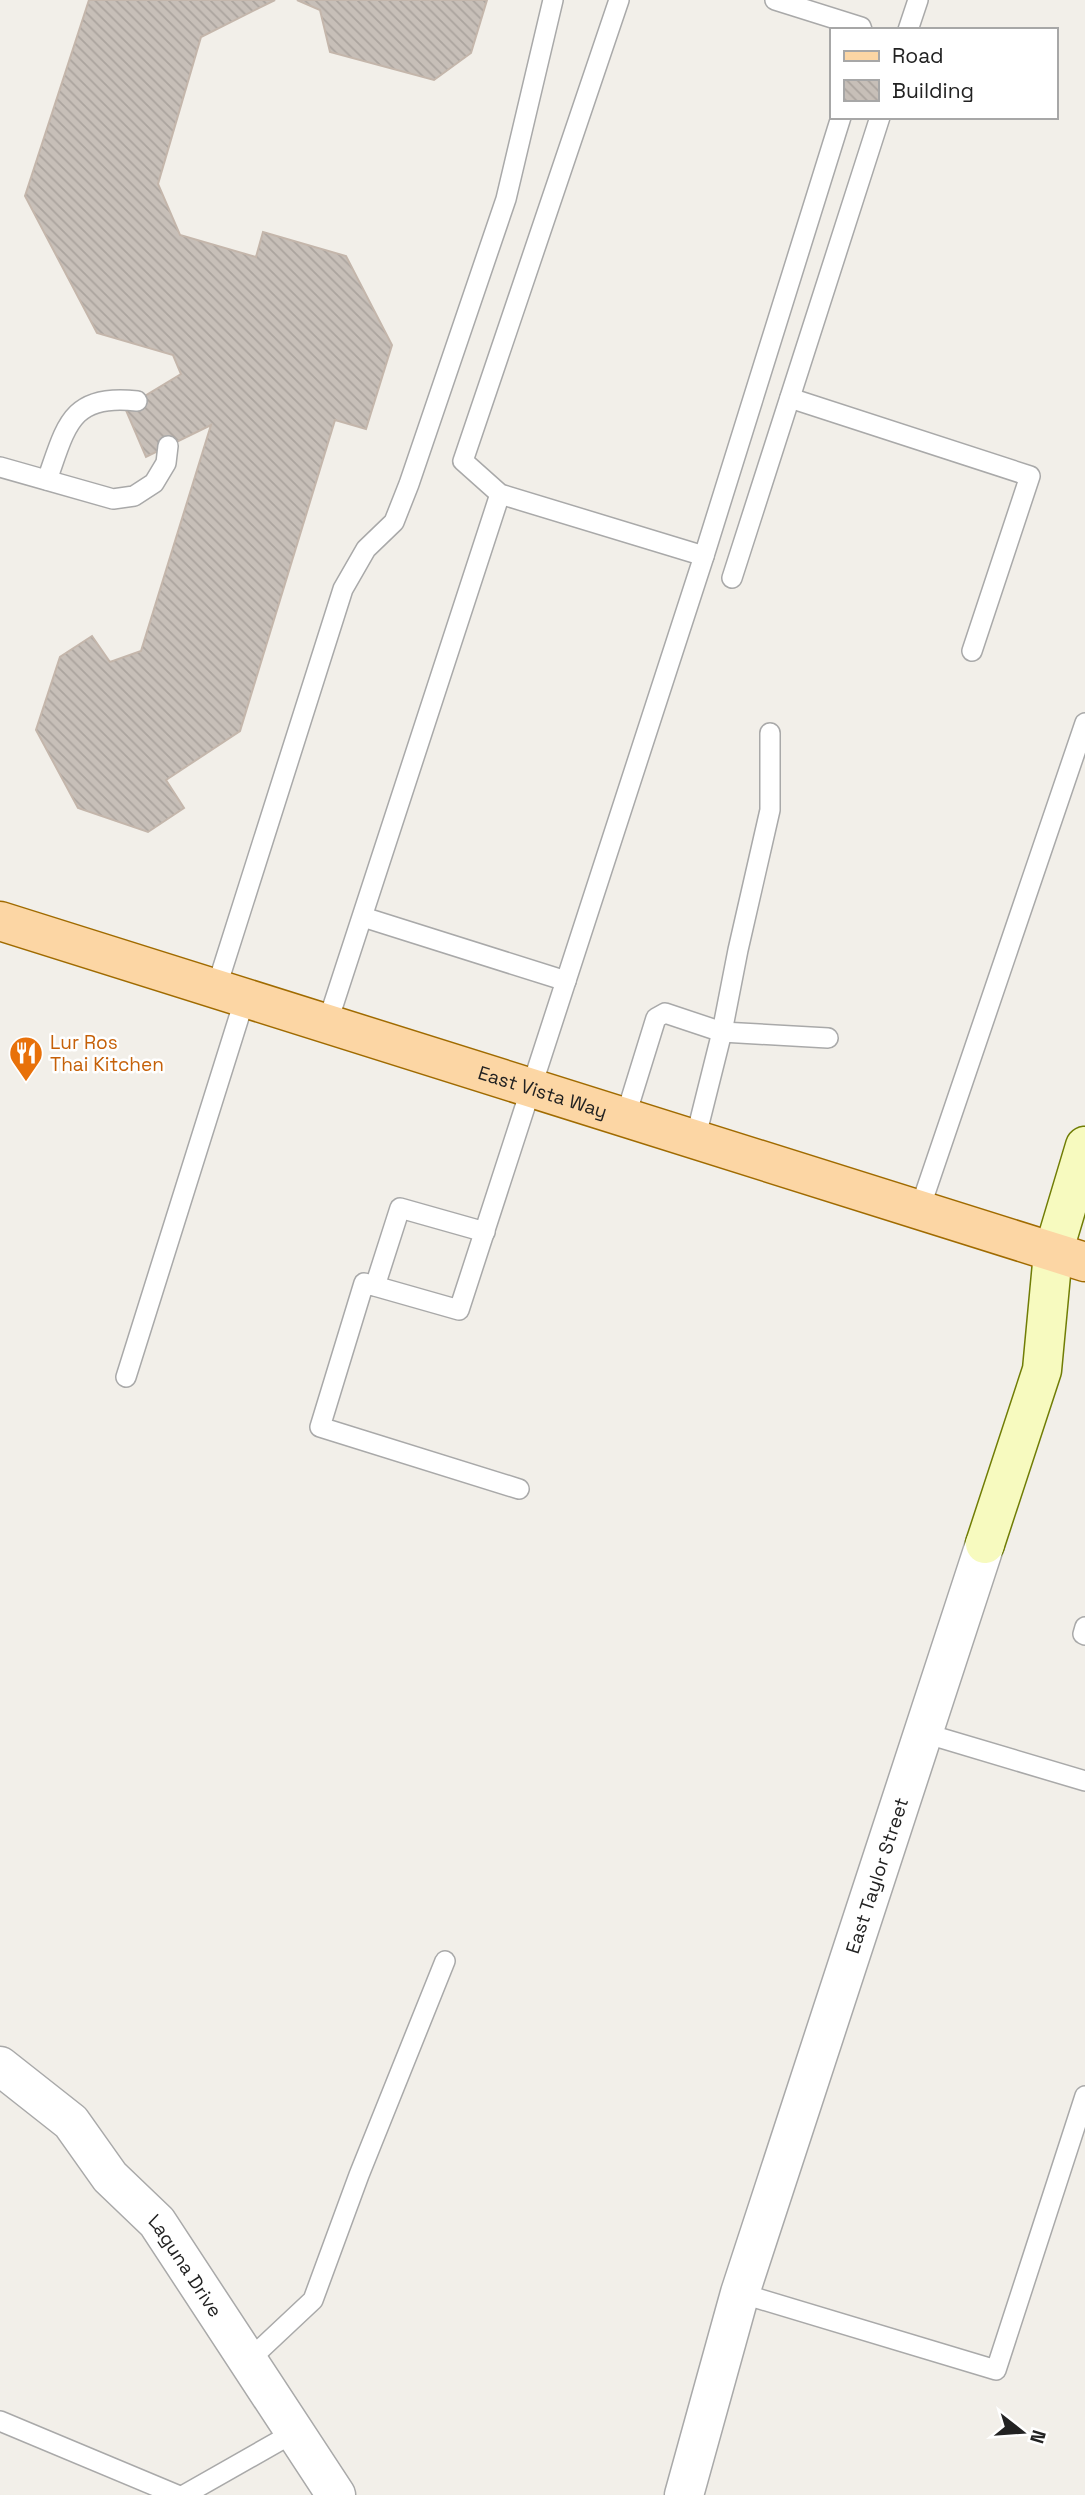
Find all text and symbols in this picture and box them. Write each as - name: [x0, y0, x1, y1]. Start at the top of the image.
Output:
- legend: [830, 28, 1057, 119]
- text: Road: [892, 42, 944, 69]
- text: Building: [892, 77, 974, 104]
- place label: Lur Ros Thai Kitchen: [50, 1030, 164, 1077]
- restaurant icon: Lur Ros Thai Kitchen: [7, 1034, 45, 1083]
- street label: East Vista Way: [475, 1060, 611, 1124]
- street label: East Taylor Street: [839, 1794, 914, 1957]
- street label: Laguna Drive: [143, 2208, 228, 2322]
- north arrow: [987, 2397, 1057, 2467]
- text: N: [1024, 2427, 1052, 2447]

